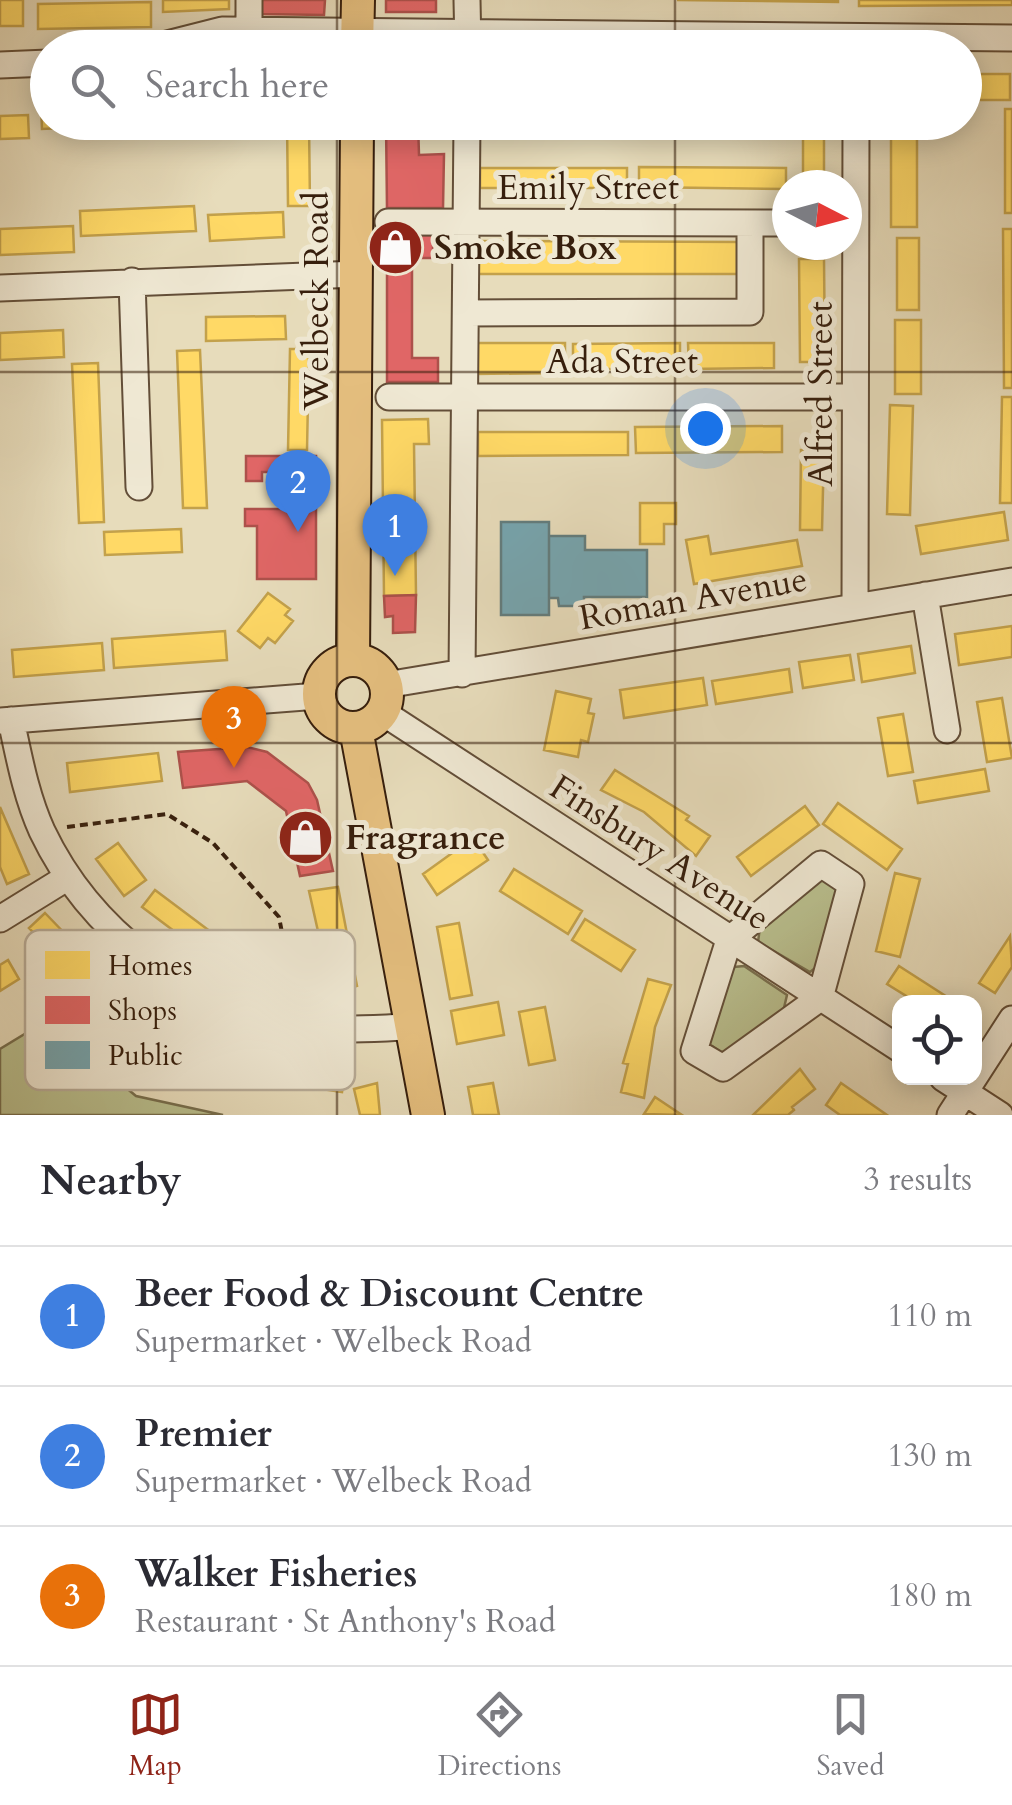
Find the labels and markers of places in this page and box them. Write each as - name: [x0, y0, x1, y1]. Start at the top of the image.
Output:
- shop icon: Smoke Box: [365, 217, 425, 277]
- place label: Smoke Box: [434, 224, 617, 272]
- pin: 2: [266, 450, 330, 532]
- pin: 1: [362, 494, 428, 576]
- pin: 3: [202, 686, 266, 768]
- shop icon: Fragrance: [276, 807, 336, 867]
- place label: Fragrance: [345, 814, 506, 862]

